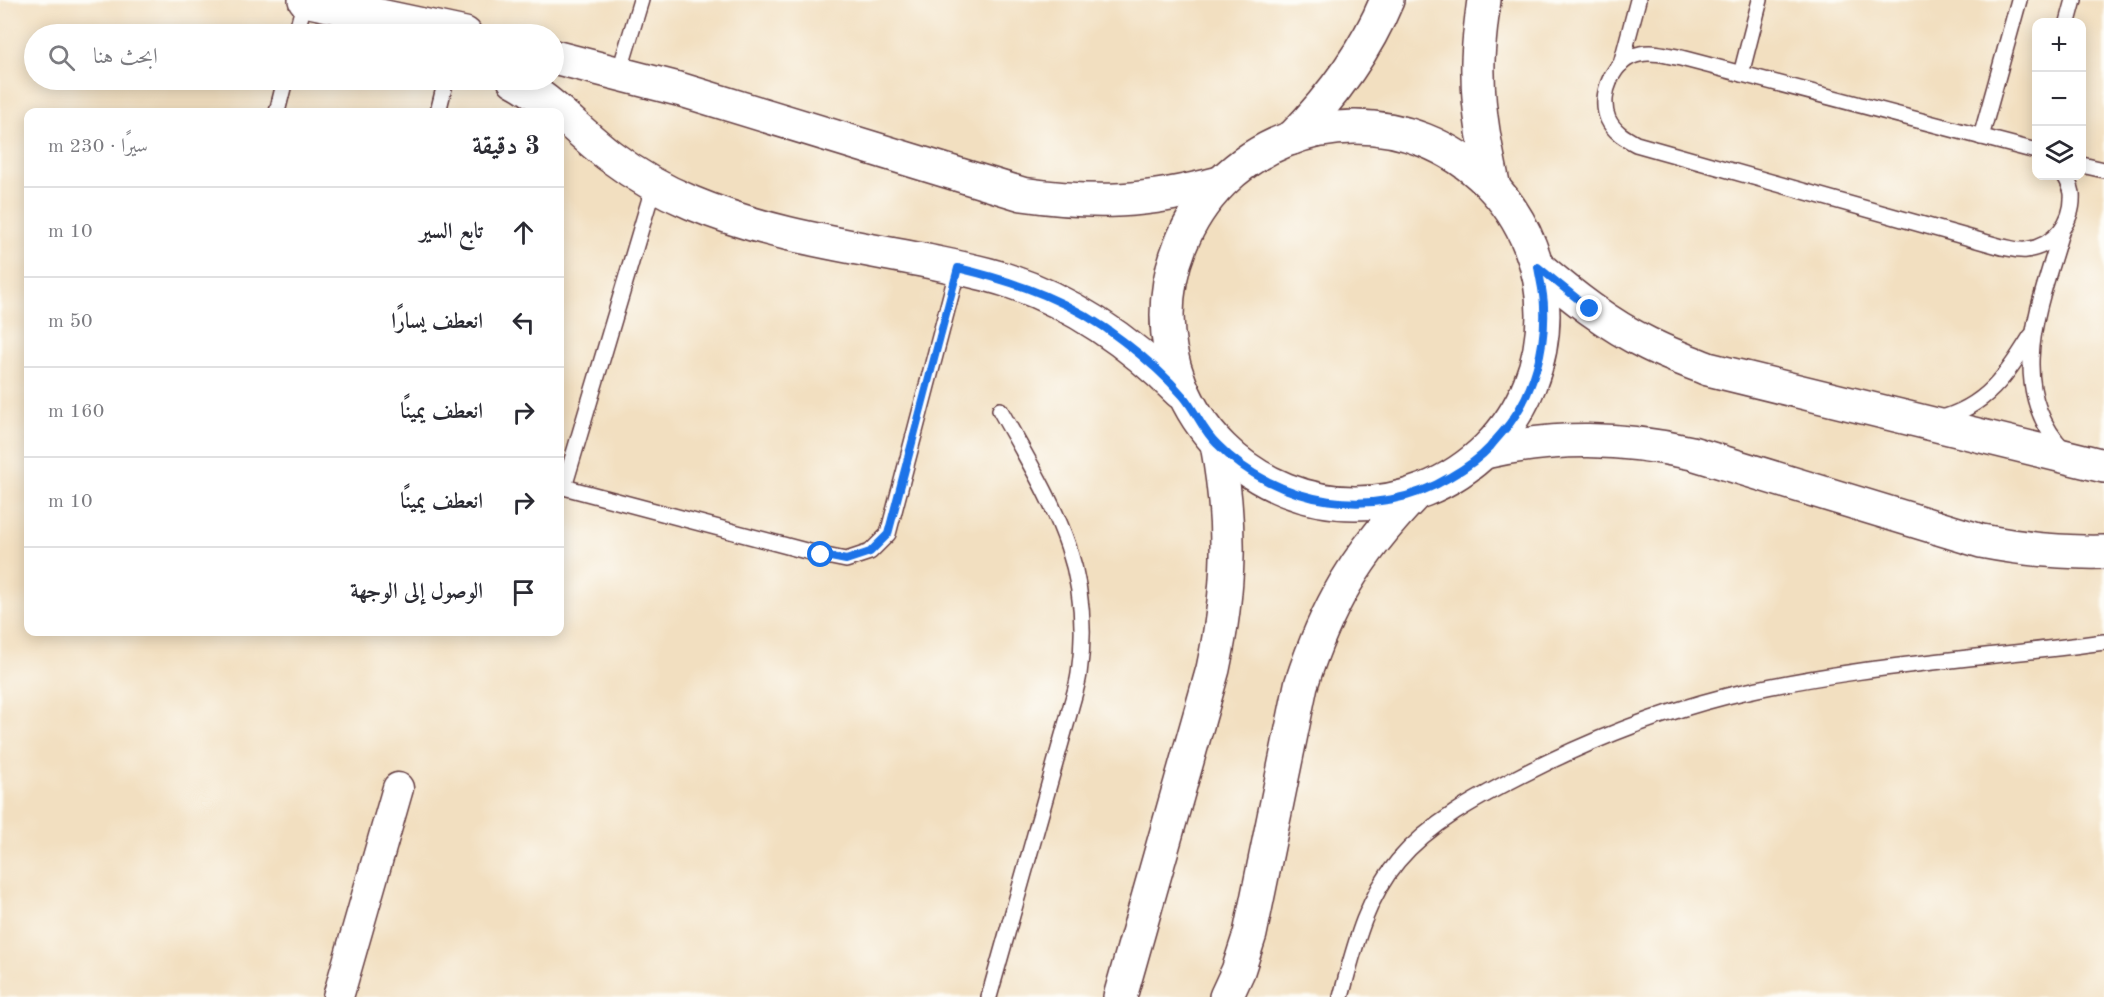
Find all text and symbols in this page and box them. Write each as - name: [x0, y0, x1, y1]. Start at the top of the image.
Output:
- map controls: [2032, 18, 2086, 180]
- button: +: [2032, 18, 2086, 72]
- search box: [24, 24, 564, 90]
- icon: search: [45, 41, 78, 74]
- text: ابحث هنا: [93, 46, 158, 68]
- button: −: [2032, 72, 2086, 126]
- button: layers: [2032, 126, 2086, 180]
- text: 3 دقيقة: [472, 134, 540, 160]
- text: سيرًا · 230 m: [48, 137, 148, 157]
- icon: ahead: [507, 216, 540, 249]
- text: تابع السير: [419, 221, 483, 243]
- text: 10 m: [48, 222, 93, 242]
- route end: [1576, 295, 1602, 321]
- icon: left: [507, 306, 540, 339]
- text: انعطف يسارًا: [391, 311, 483, 333]
- text: 50 m: [48, 312, 93, 332]
- icon: right: [507, 396, 540, 429]
- text: انعطف يمينًا: [400, 401, 483, 423]
- text: 160 m: [48, 402, 104, 422]
- icon: right: [507, 486, 540, 519]
- text: انعطف يمينًا: [400, 491, 483, 513]
- text: 10 m: [48, 492, 93, 512]
- route start: [807, 541, 833, 567]
- icon: arrive: [507, 576, 540, 609]
- text: الوصول إلى الوجهة: [350, 581, 483, 603]

